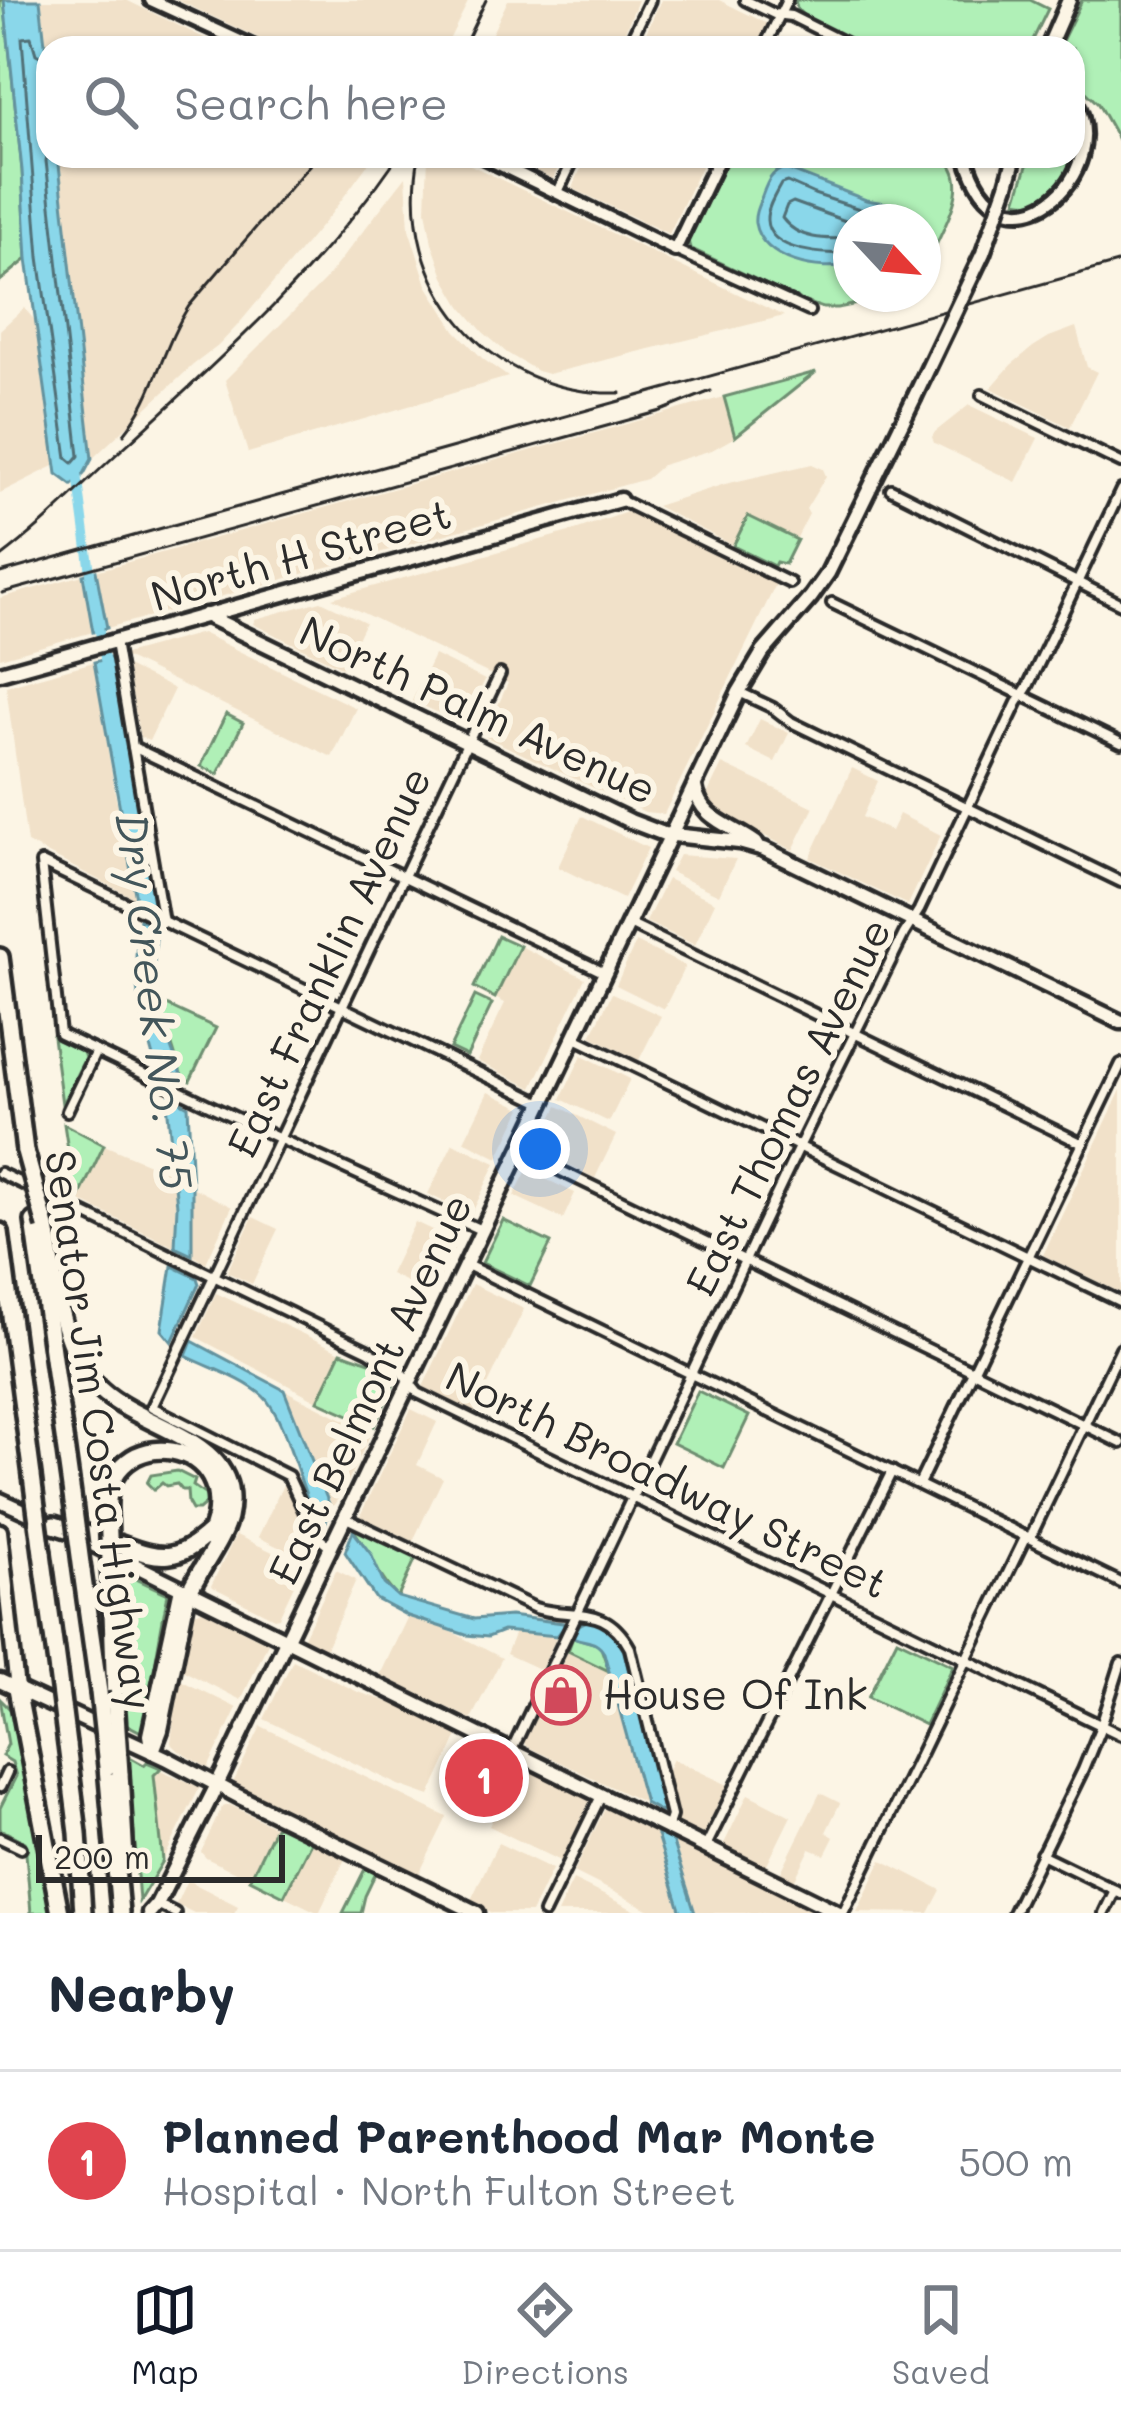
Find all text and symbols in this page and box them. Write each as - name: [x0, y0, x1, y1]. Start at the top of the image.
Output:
- search box: [36, 36, 1085, 168]
- icon: search: [78, 69, 144, 135]
- text: Search here: [174, 73, 448, 131]
- north arrow: [833, 204, 941, 312]
- street label: North H Street: [144, 484, 457, 623]
- street label: North Palm Avenue: [292, 602, 666, 815]
- street label: East Franklin Avenue: [213, 757, 442, 1165]
- water label: Dry Creek No. 75: [103, 809, 208, 1192]
- street label: East Thomas Avenue: [671, 909, 902, 1304]
- your location: [510, 1119, 570, 1179]
- street label: Senator Jim Costa Highway: [34, 1146, 167, 1713]
- street label: East Belmont Avenue: [254, 1185, 483, 1592]
- street label: North Broadway Street: [438, 1348, 898, 1610]
- shop icon: House Of Ink: [530, 1664, 592, 1726]
- place label: House Of Ink: [603, 1666, 868, 1721]
- pin: 1: [445, 1733, 523, 1823]
- scale bar: [36, 1829, 285, 1882]
- text: 200 m: [54, 1834, 150, 1877]
- text: Nearby: [48, 1958, 235, 2025]
- text: Planned Parenthood Mar Monte: [162, 2106, 876, 2164]
- text: 1: [78, 2135, 96, 2186]
- text: 500 m: [959, 2135, 1073, 2186]
- text: Hospital · North Fulton Street: [162, 2164, 736, 2215]
- tab: Map: [131, 2277, 199, 2392]
- tab: Directions: [461, 2277, 629, 2392]
- tab: Saved: [892, 2277, 990, 2392]

